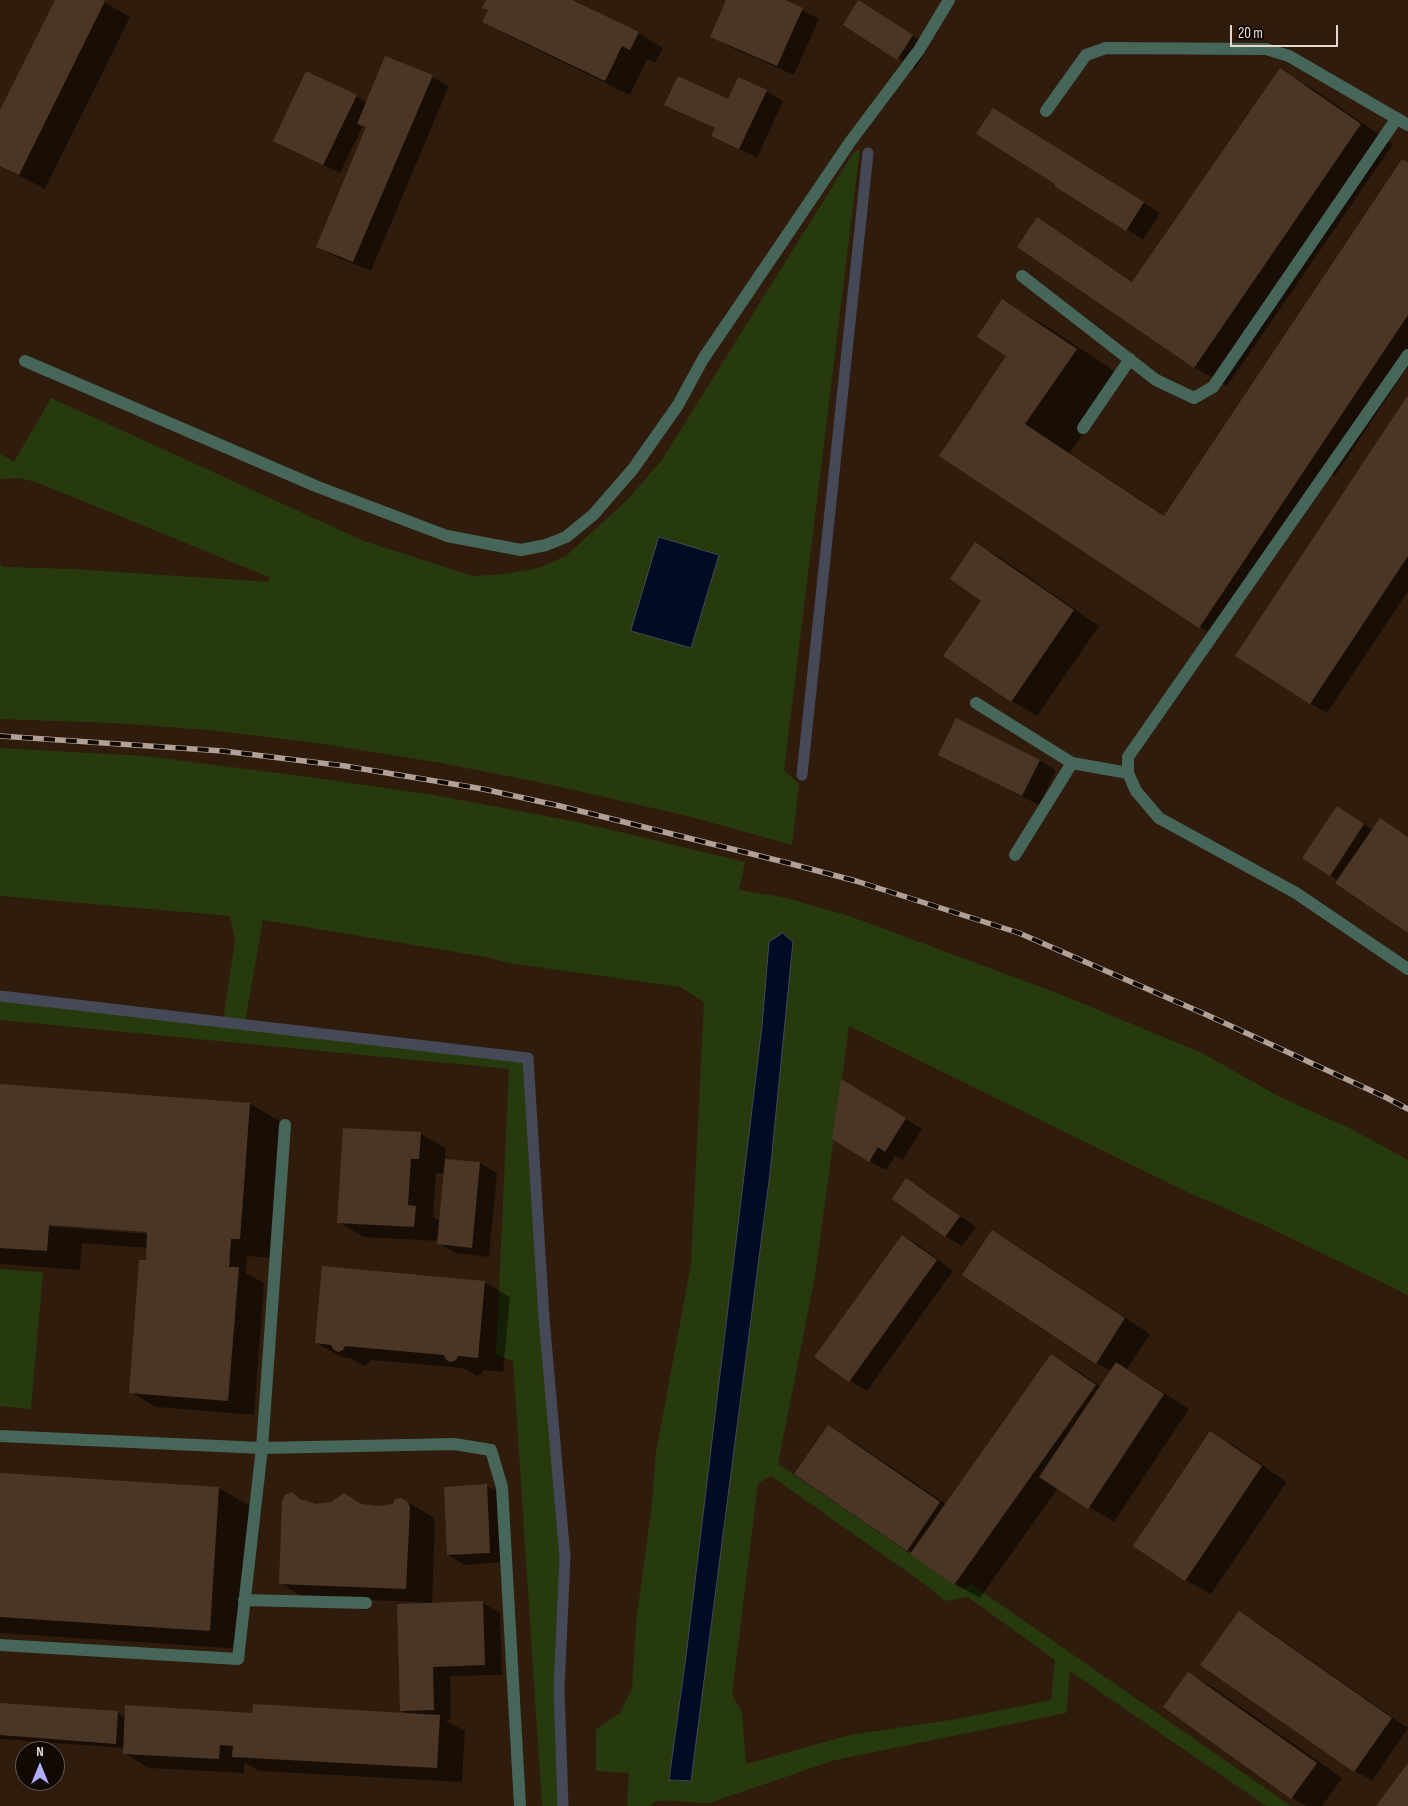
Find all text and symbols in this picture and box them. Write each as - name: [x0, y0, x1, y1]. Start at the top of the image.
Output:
- scale bar: [1233, 15, 1340, 47]
- text: 20 m: [1238, 24, 1263, 43]
- north arrow: [15, 1741, 65, 1791]
- text: N: [36, 1743, 44, 1760]

